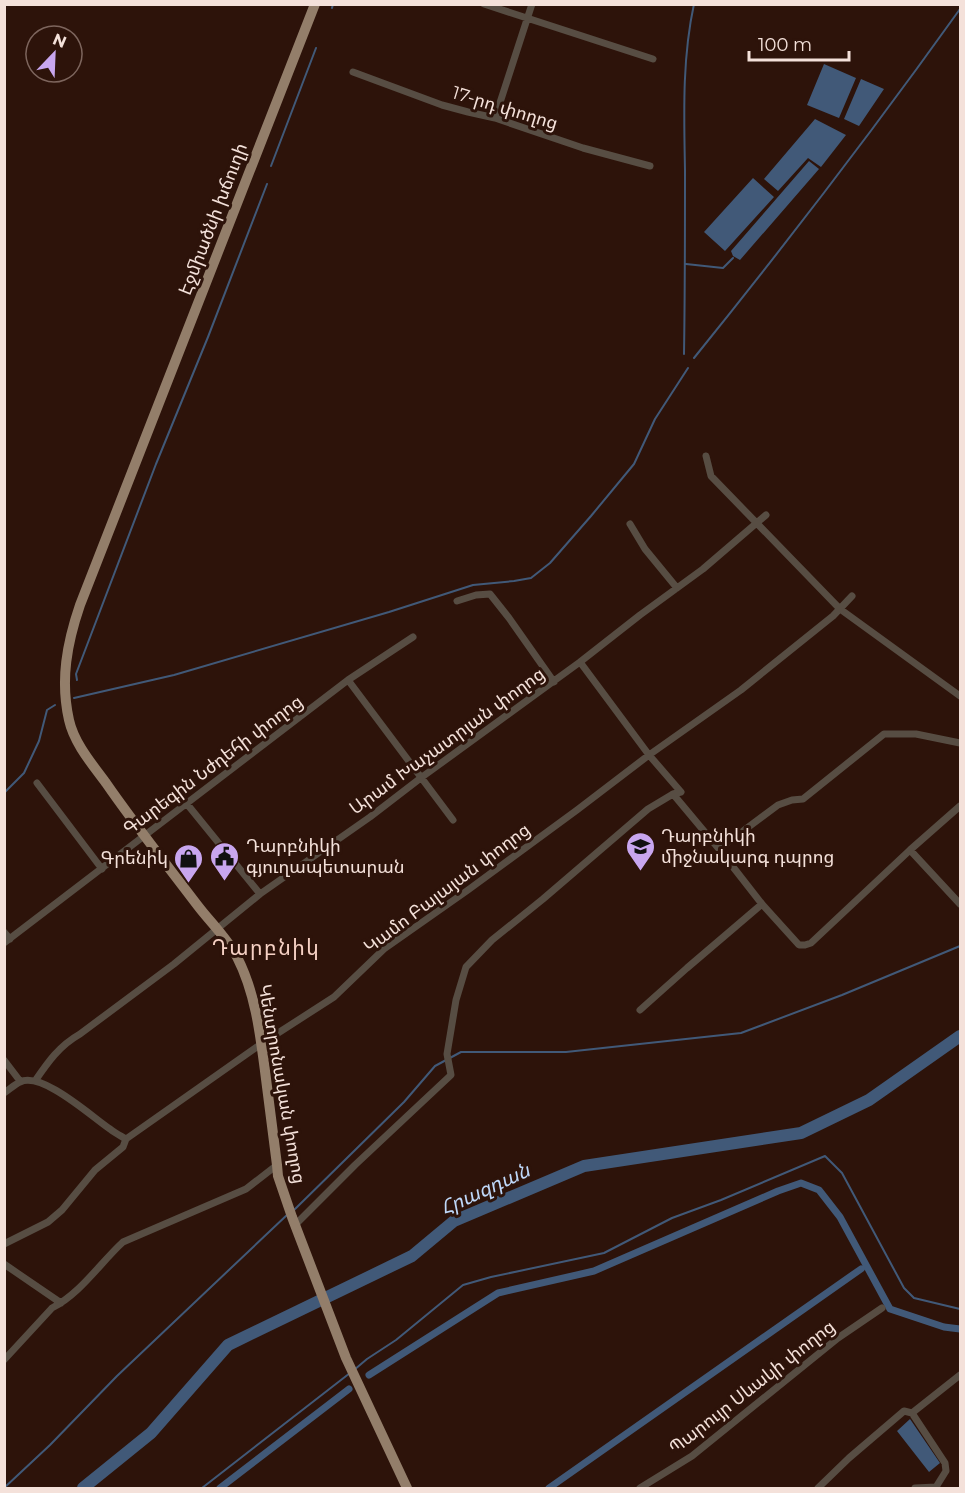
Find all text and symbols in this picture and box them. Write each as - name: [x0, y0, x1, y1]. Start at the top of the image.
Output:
- north arrow: [24, 24, 84, 84]
- scale bar: [749, 24, 850, 62]
- text: N: [50, 29, 69, 52]
- text: 100 m: [758, 34, 812, 56]
- street label: 17-րդ փողոց: [449, 81, 561, 135]
- street label: Էջմիածնի խճուղի: [174, 140, 252, 298]
- street label: Արամ Խաչատրյան փողոց: [345, 663, 549, 819]
- street label: Գարեգին Նժդեհի փողոց: [119, 690, 307, 840]
- street label: Կամո Բալայան փողոց: [360, 818, 534, 958]
- place label: Դարբնիկի միջնակարգ դպրոց: [661, 825, 834, 868]
- school or university icon: Դարբնիկի միջնակարգ դպրոց: [624, 830, 656, 872]
- place label: Դարբնիկի գյուղապետարան: [246, 835, 405, 878]
- public building icon: Դարբնիկի գյուղապետարան: [209, 840, 241, 882]
- shop icon: Գրենիկ: [173, 842, 205, 884]
- place label: Գրենիկ: [101, 847, 168, 869]
- district label: Դարբնիկ: [212, 935, 320, 960]
- street label: Կենտրոնական փողոց: [254, 983, 310, 1185]
- water label: Հրազդան: [437, 1157, 534, 1220]
- street label: Պարույր Սևակի փողոց: [665, 1315, 839, 1459]

